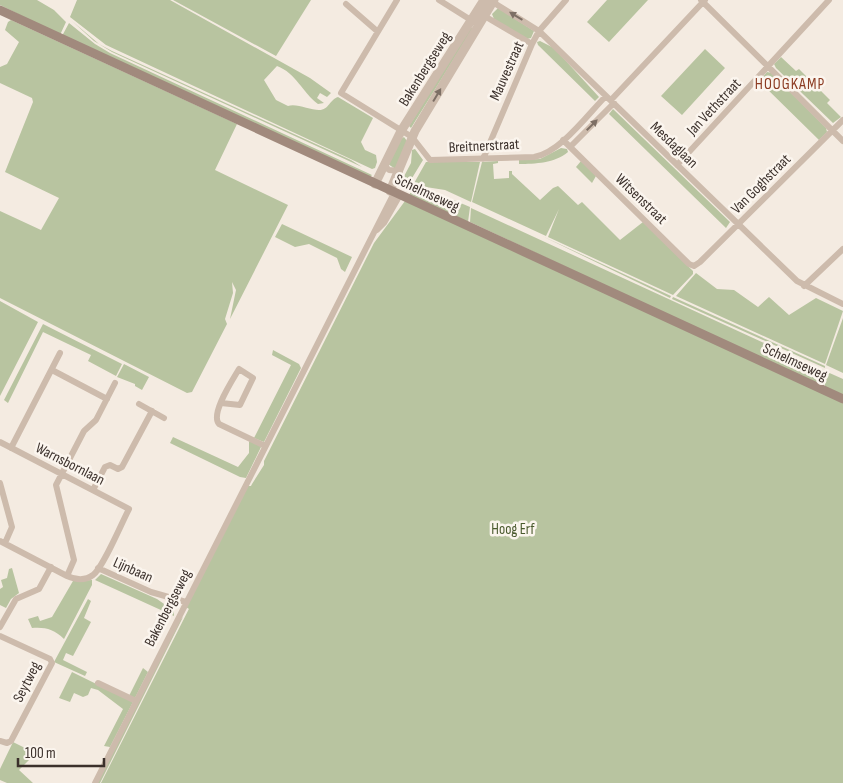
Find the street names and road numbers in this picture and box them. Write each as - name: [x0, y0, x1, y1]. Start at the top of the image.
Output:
- street label: Bakenbergseweg: [395, 28, 455, 110]
- street label: Mauvestraat: [486, 38, 529, 104]
- street label: Jan Vethstraat: [682, 74, 745, 140]
- street label: Mesdaglaan: [646, 118, 702, 172]
- street label: Breitnerstraat: [448, 135, 520, 157]
- street label: Van Goghstraat: [727, 150, 795, 218]
- street label: Schelmseweg: [392, 170, 462, 216]
- street label: Witsenstraat: [611, 170, 671, 229]
- street label: Schelmseweg: [760, 339, 830, 385]
- street label: Warnsbornlaan: [32, 438, 108, 490]
- street label: Lijnbaan: [110, 553, 156, 587]
- street label: Bakenbergseweg: [140, 566, 196, 650]
- street label: Seytweg: [9, 658, 45, 706]

